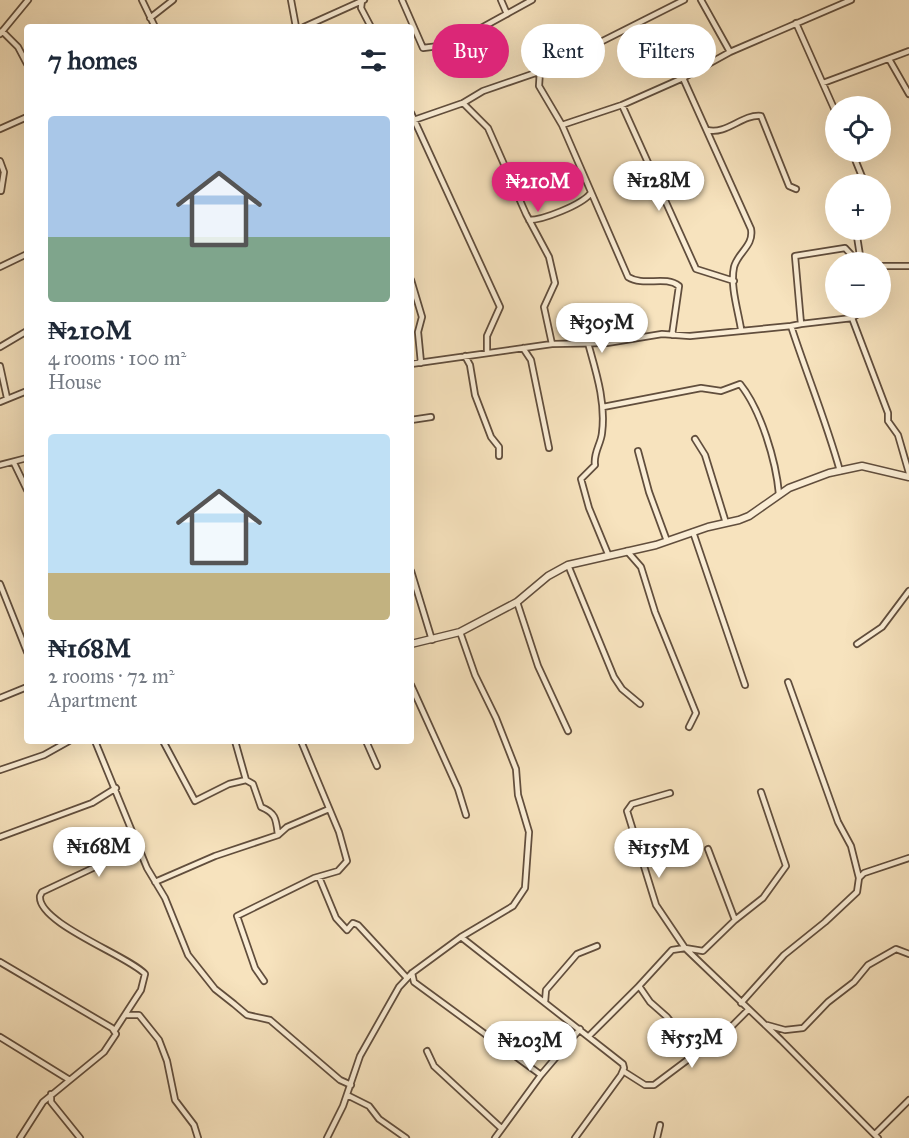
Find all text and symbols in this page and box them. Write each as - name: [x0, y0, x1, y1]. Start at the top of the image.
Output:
- chip: Buy: [432, 24, 509, 78]
- chip: Rent: [521, 24, 605, 78]
- chip: Filters: [617, 24, 716, 78]
- text: 7 homes: [48, 44, 137, 76]
- icon: filters: [357, 44, 390, 77]
- map controls: [825, 96, 891, 318]
- button: locate: [825, 96, 891, 162]
- icon: home: [165, 155, 273, 263]
- pin: ₦128M: [617, 161, 701, 212]
- pin: ₦210M: [496, 162, 580, 213]
- text: ₦128M: [627, 168, 691, 192]
- text: ₦210M: [506, 169, 570, 193]
- button: +: [825, 174, 891, 240]
- button: −: [825, 252, 891, 318]
- pin: ₦305M: [560, 303, 644, 354]
- text: ₦305M: [570, 310, 634, 334]
- text: ₦210M: [48, 314, 132, 346]
- text: 4 rooms · 100 m²: [48, 346, 186, 370]
- text: House: [48, 370, 102, 394]
- icon: home: [165, 473, 273, 581]
- text: ₦168M: [48, 632, 131, 664]
- text: 2 rooms · 72 m²: [48, 664, 175, 688]
- text: Apartment: [48, 688, 137, 712]
- pin: ₦168M: [57, 827, 141, 878]
- pin: ₦155M: [617, 828, 701, 879]
- text: ₦168M: [67, 834, 131, 858]
- text: ₦155M: [628, 835, 690, 859]
- pin: ₦553M: [650, 1018, 734, 1069]
- pin: ₦203M: [488, 1021, 572, 1072]
- text: ₦553M: [661, 1025, 723, 1049]
- text: ₦203M: [498, 1028, 562, 1052]

